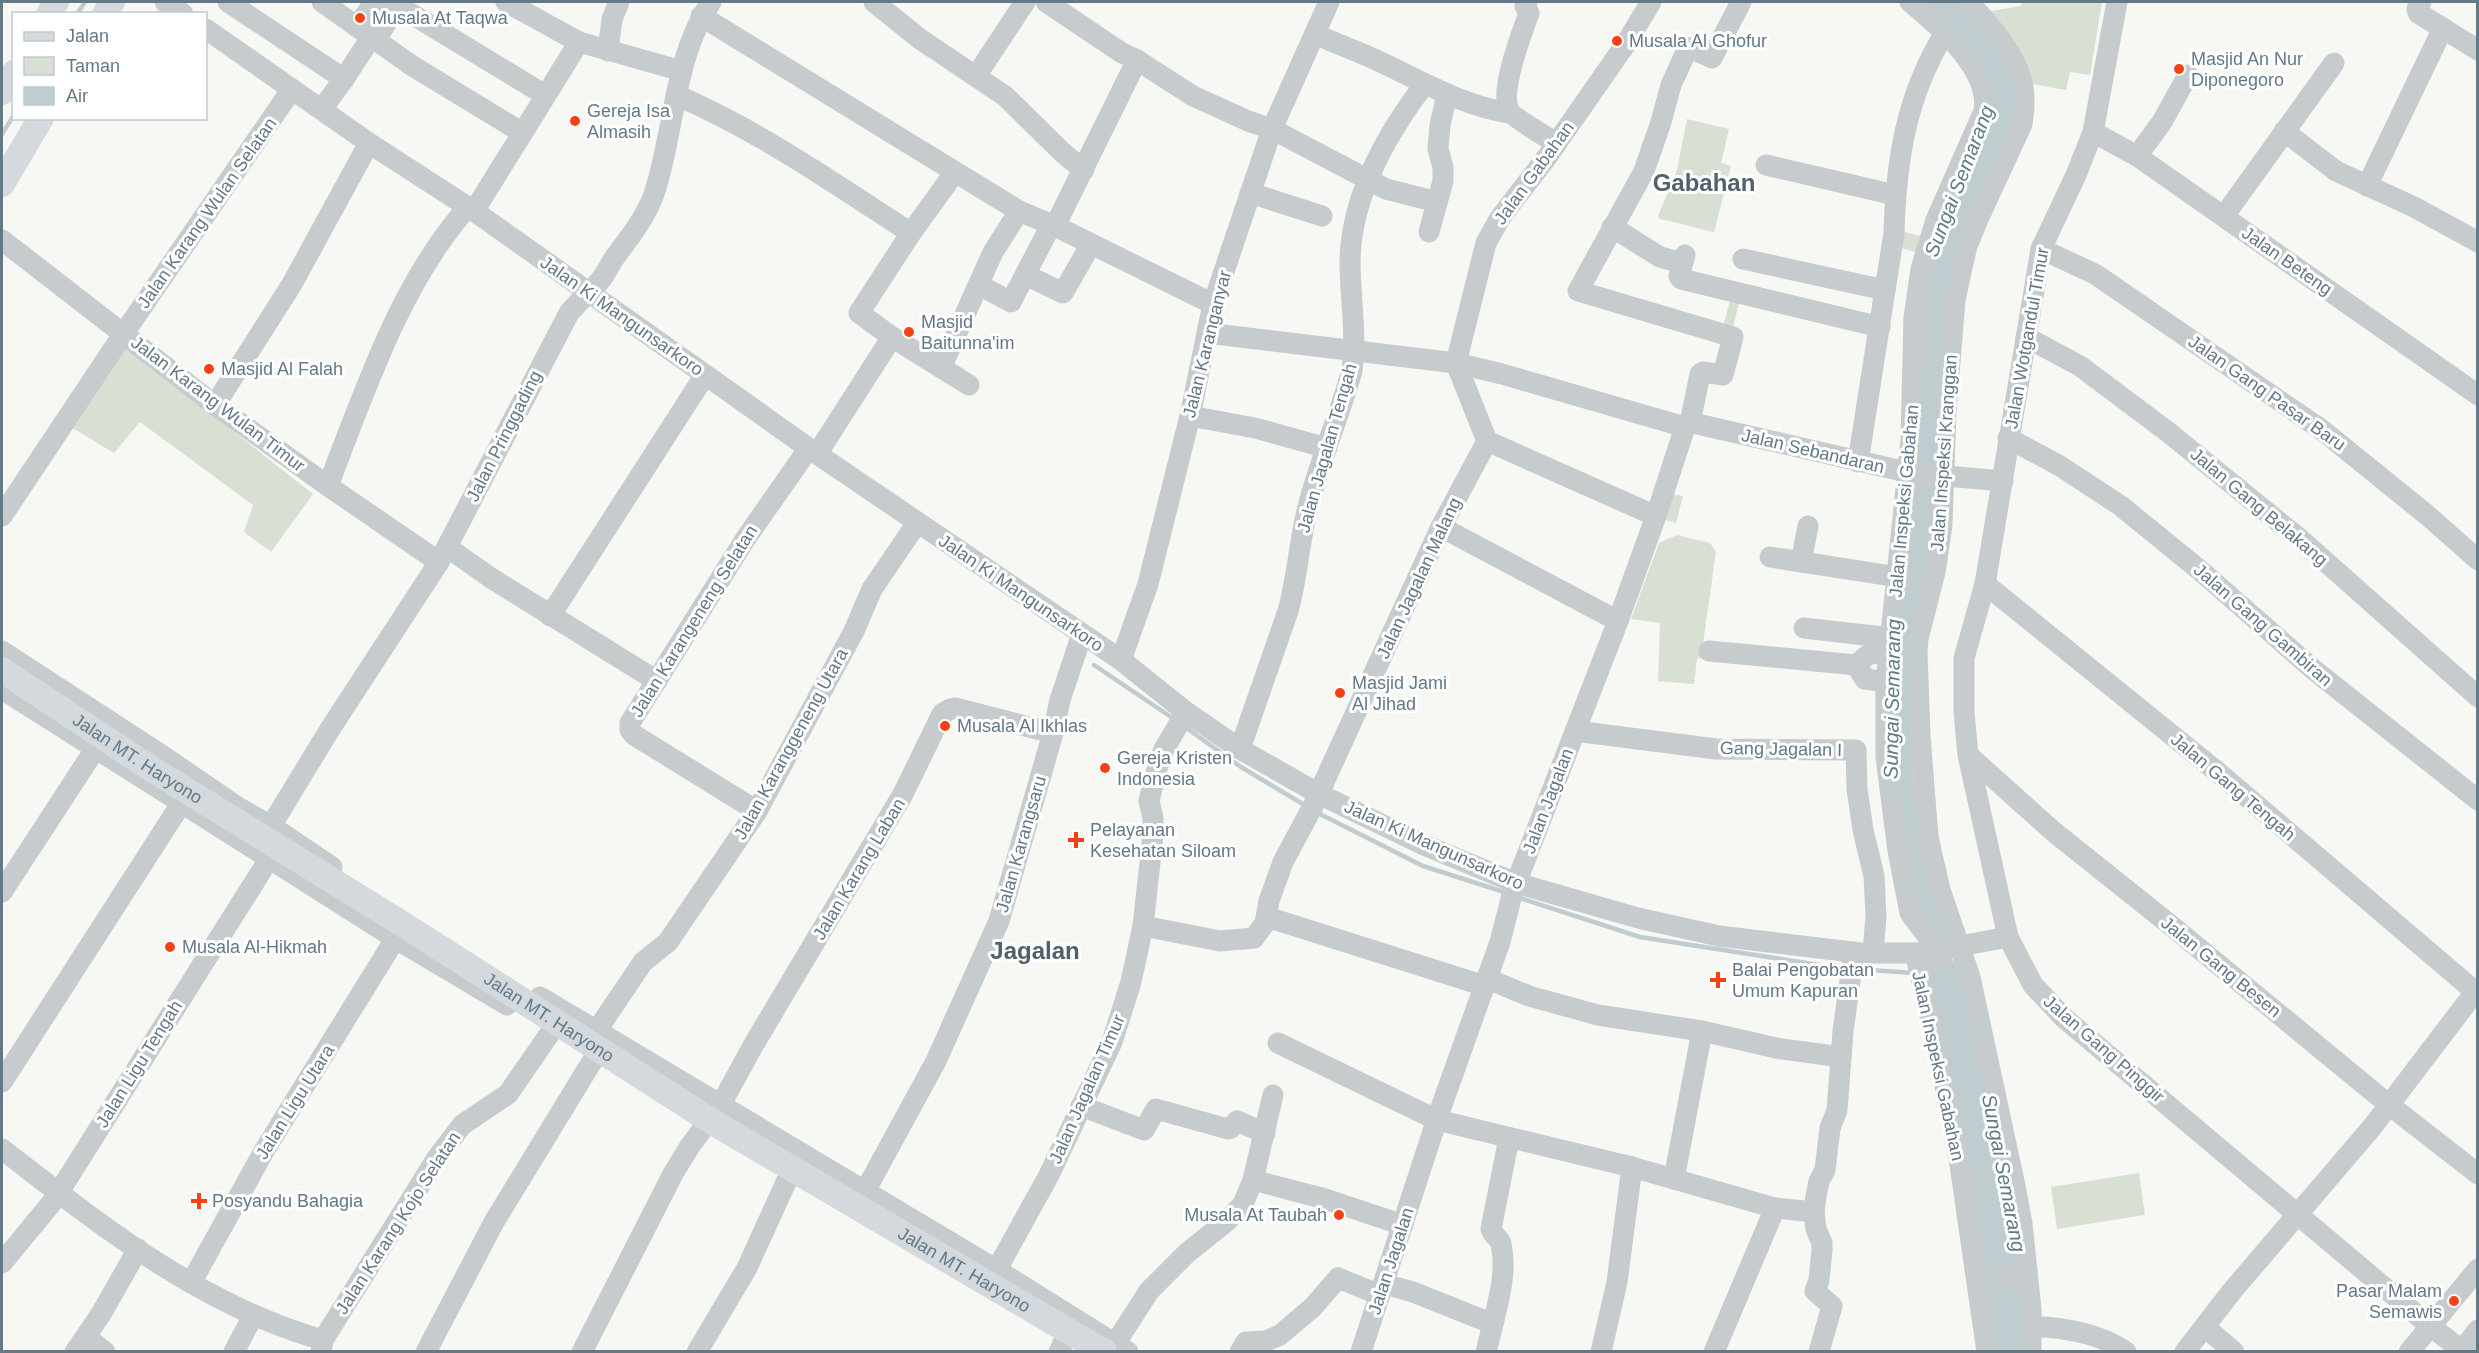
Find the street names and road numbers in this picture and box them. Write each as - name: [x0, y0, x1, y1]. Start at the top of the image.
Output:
- street label: Jalan Karang Wulan Selatan: [133, 114, 281, 312]
- street label: Jalan Gabahan: [1490, 118, 1578, 228]
- street label: Jalan Beteng: [2238, 223, 2336, 299]
- street label: Jalan Wotgandul Timur: [2001, 246, 2053, 430]
- street label: Jalan Ki Mangunsarkoro: [537, 252, 707, 380]
- street label: Jalan Karanganyar: [1179, 268, 1235, 420]
- street label: Jalan Gang Pasar Baru: [2185, 331, 2349, 455]
- street label: Jalan Karang Wulan Timur: [127, 332, 309, 476]
- street label: Jalan Inspeksi Kranggan: [1927, 354, 1961, 552]
- street label: Jalan Jagalan Tengah: [1293, 361, 1361, 535]
- street label: Jalan Pringgading: [462, 367, 546, 505]
- street label: Jalan Inspeksi Gabahan: [1886, 404, 1922, 598]
- street label: Jalan Sebandaran: [1740, 425, 1886, 477]
- street label: Jalan Gang Belakang: [2187, 444, 2331, 570]
- street label: Jalan Jagalan Malang: [1373, 494, 1465, 662]
- street label: Jalan Karangeneng Selatan: [627, 521, 761, 721]
- street label: Jalan Ki Mangunsarkoro: [935, 530, 1107, 656]
- street label: Jalan Gang Gambiran: [2190, 560, 2336, 690]
- street label: Jalan Karanggeneng Utara: [730, 644, 852, 843]
- street label: Jalan MT. Haryono: [69, 710, 206, 808]
- street label: Jalan Gang Tengah: [2167, 729, 2299, 845]
- street label: Gang Jagalan I: [1720, 738, 1842, 760]
- street label: Jalan Jagalan: [1519, 746, 1577, 856]
- street label: Jalan Karangsaru: [992, 773, 1050, 915]
- street label: Jalan Karang Laban: [809, 795, 909, 943]
- street label: Jalan Ki Mangunsarkoro: [1341, 796, 1527, 894]
- street label: Jalan Gang Besen: [2157, 913, 2285, 1021]
- street label: Jalan MT. Haryono: [480, 969, 618, 1066]
- street label: Jalan Inspeksi Gabahan: [1908, 969, 1968, 1163]
- street label: Jalan Gang Pinggir: [2040, 991, 2168, 1107]
- street label: Jalan Ligu Tengah: [92, 997, 186, 1131]
- street label: Jalan Jagalan Timur: [1045, 1011, 1129, 1167]
- street label: Jalan Ligu Utara: [252, 1040, 339, 1163]
- street label: Jalan Karang Kojo Selatan: [332, 1128, 464, 1318]
- street label: Jalan Jagalan: [1364, 1205, 1418, 1317]
- street label: Jalan MT. Haryono: [894, 1223, 1034, 1316]

